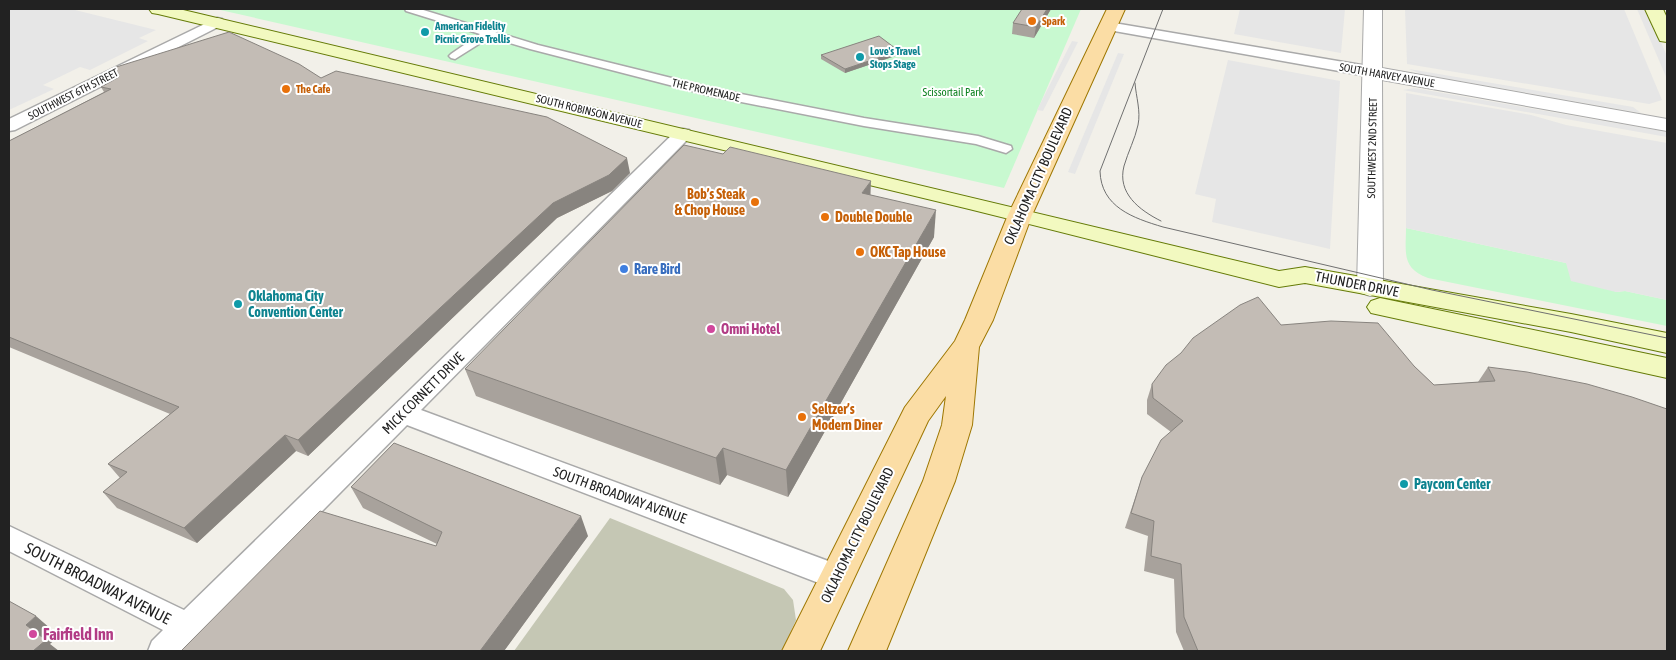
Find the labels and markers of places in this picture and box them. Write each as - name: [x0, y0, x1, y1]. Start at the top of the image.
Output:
- marker: Spark: [1026, 15, 1038, 27]
- place label: Spark: [1042, 15, 1065, 27]
- place label: American Fidelity Picnic Grove Trellis: [434, 20, 510, 45]
- marker: American Fidelity Picnic Grove Trellis: [419, 26, 431, 38]
- place label: Love's Travel Stops Stage: [870, 45, 921, 70]
- marker: Love's Travel Stops Stage: [854, 51, 866, 63]
- marker: The Cafe: [280, 83, 292, 95]
- place label: The Cafe: [296, 83, 331, 95]
- place label: Bob’s Steak & Chop House: [675, 186, 746, 218]
- marker: Bob’s Steak & Chop House: [749, 196, 761, 208]
- place label: Double Double: [835, 209, 912, 225]
- marker: Double Double: [819, 211, 831, 223]
- place label: OKC Tap House: [870, 244, 946, 260]
- marker: OKC Tap House: [854, 246, 866, 258]
- place label: Rare Bird: [634, 261, 681, 277]
- marker: Rare Bird: [618, 263, 630, 275]
- place label: Oklahoma City Convention Center: [248, 288, 344, 320]
- marker: Oklahoma City Convention Center: [232, 298, 244, 310]
- place label: Omni Hotel: [721, 321, 780, 337]
- marker: Omni Hotel: [705, 323, 717, 335]
- place label: Seltzer’s Modern Diner: [812, 401, 883, 433]
- marker: Seltzer’s Modern Diner: [796, 411, 808, 423]
- place label: Paycom Center: [1414, 476, 1491, 492]
- marker: Paycom Center: [1398, 478, 1410, 490]
- place label: Fairfield Inn: [43, 625, 114, 643]
- marker: Fairfield Inn: [27, 628, 39, 640]

